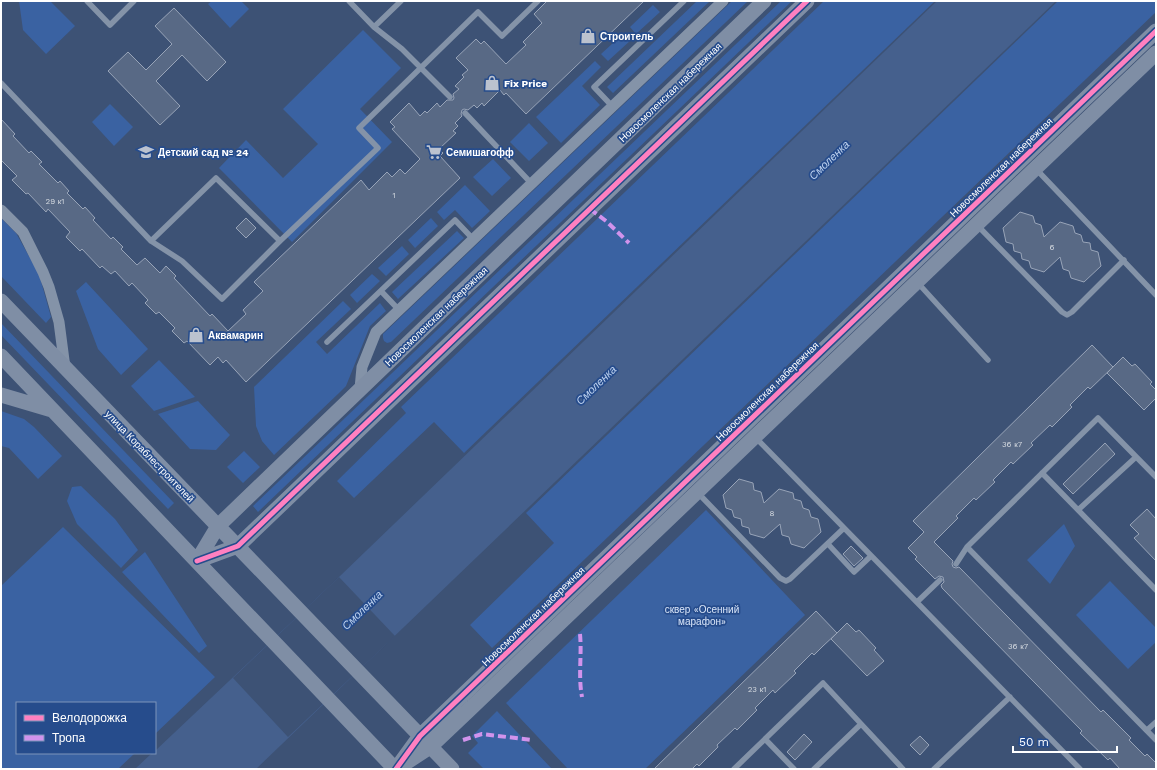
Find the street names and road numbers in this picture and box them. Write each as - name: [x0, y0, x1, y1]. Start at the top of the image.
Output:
- street label: Новосмоленская набережная: [617, 40, 724, 144]
- street label: Новосмоленская набережная: [948, 115, 1055, 219]
- street label: Новосмоленская набережная: [383, 264, 490, 368]
- street label: Новосмоленская набережная: [714, 339, 821, 443]
- street label: улица Кораблестроителей: [103, 408, 196, 504]
- street label: Новосмоленская набережная: [480, 564, 587, 668]

